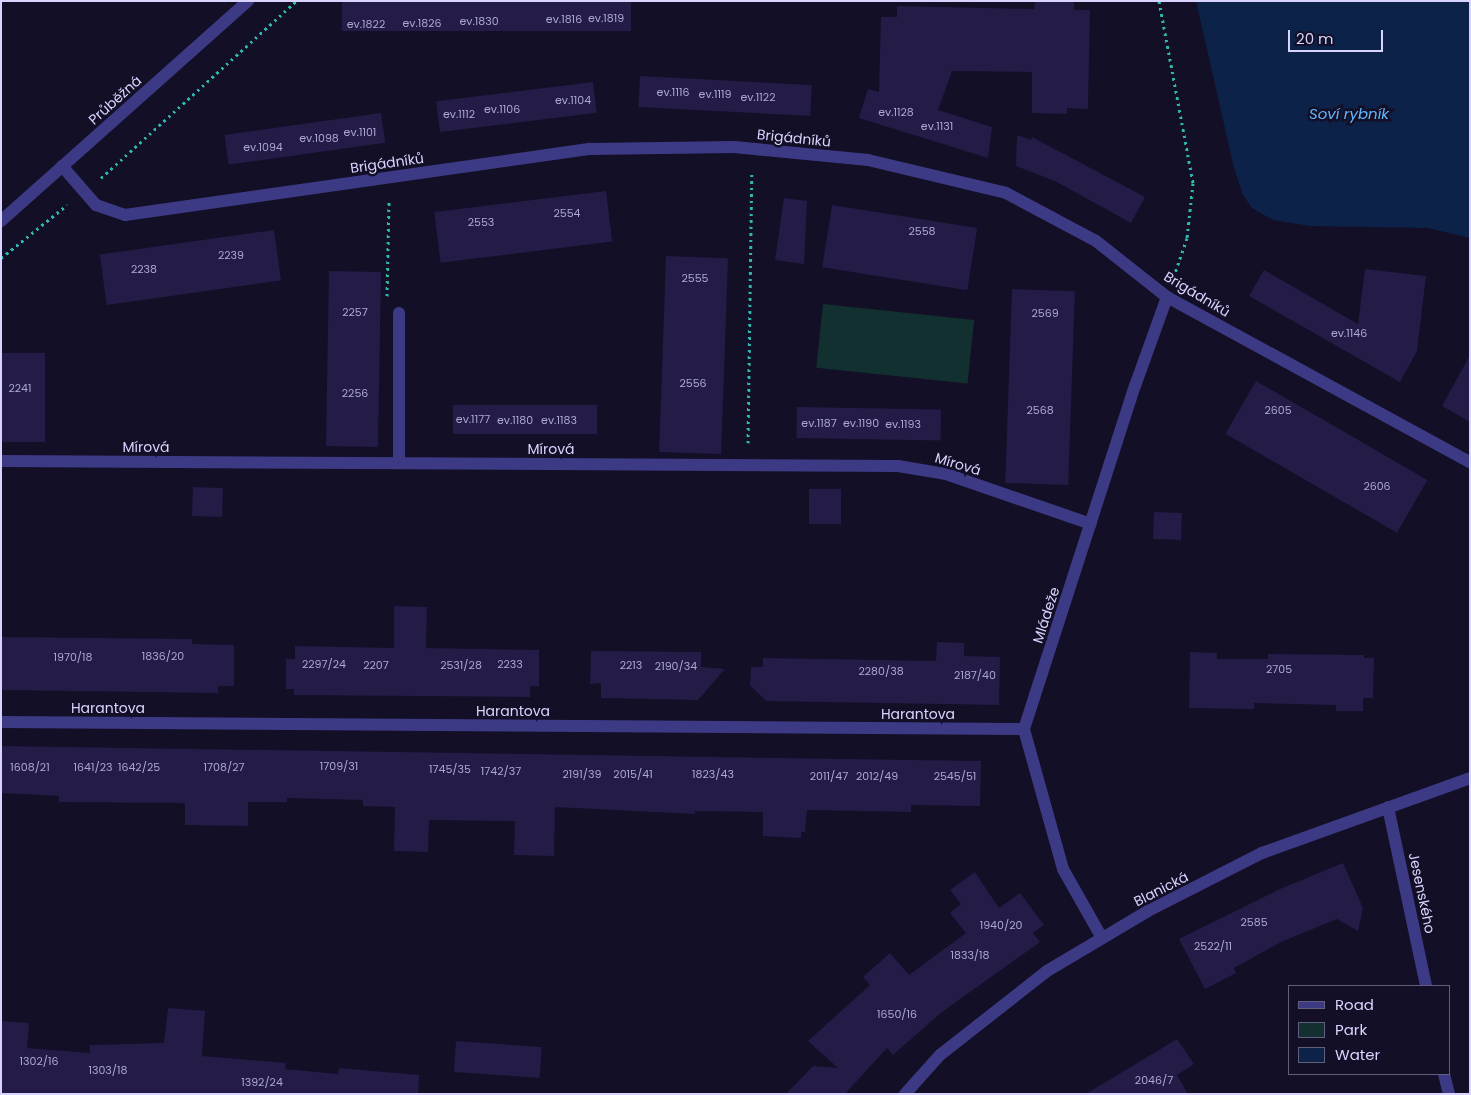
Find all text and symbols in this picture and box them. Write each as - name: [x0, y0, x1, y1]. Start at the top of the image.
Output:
- house number: ev.1819: [588, 11, 624, 25]
- house number: ev.1816: [546, 12, 582, 26]
- house number: ev.1830: [459, 14, 499, 28]
- house number: ev.1826: [402, 16, 442, 30]
- house number: ev.1822: [347, 17, 385, 31]
- scale bar: [1291, 20, 1386, 52]
- text: 20 m: [1296, 28, 1334, 49]
- street label: Průběžná: [85, 72, 145, 128]
- house number: ev.1116: [657, 85, 689, 99]
- house number: ev.1119: [699, 87, 731, 101]
- house number: ev.1122: [741, 90, 775, 104]
- house number: ev.1104: [555, 93, 591, 107]
- house number: ev.1106: [484, 102, 520, 116]
- house number: ev.1128: [878, 105, 914, 119]
- water label: Soví rybník: [1309, 105, 1389, 123]
- house number: ev.1112: [443, 107, 475, 121]
- house number: ev.1131: [921, 119, 953, 133]
- house number: ev.1101: [344, 125, 376, 139]
- street label: Brigádníků: [756, 126, 832, 150]
- house number: ev.1098: [299, 131, 339, 145]
- house number: ev.1094: [243, 140, 283, 154]
- street label: Brigádníků: [349, 150, 425, 176]
- house number: 2554: [553, 206, 581, 220]
- house number: 2553: [468, 215, 494, 229]
- house number: 2558: [908, 224, 936, 238]
- house number: 2239: [218, 248, 244, 262]
- house number: 2238: [131, 262, 157, 276]
- street label: Brigádníků: [1161, 268, 1233, 320]
- house number: 2555: [681, 271, 709, 285]
- house number: 2257: [342, 305, 368, 319]
- house number: 2569: [1031, 306, 1059, 320]
- house number: ev.1146: [1331, 326, 1367, 340]
- house number: 2556: [679, 376, 707, 390]
- house number: 2241: [8, 381, 32, 395]
- house number: 2256: [342, 386, 368, 400]
- house number: 2568: [1026, 403, 1054, 417]
- house number: 2605: [1264, 403, 1292, 417]
- house number: ev.1177: [456, 412, 490, 426]
- house number: ev.1180: [497, 413, 533, 427]
- house number: ev.1183: [541, 413, 577, 427]
- house number: ev.1187: [801, 416, 837, 430]
- house number: ev.1190: [843, 416, 879, 430]
- house number: ev.1193: [885, 417, 921, 431]
- street label: Mírová: [123, 439, 169, 455]
- street label: Mírová: [528, 441, 574, 457]
- street label: Mírová: [933, 449, 983, 479]
- house number: 2606: [1363, 479, 1391, 493]
- street label: Mládeže: [1029, 585, 1063, 645]
- house number: 1836/20: [142, 649, 184, 663]
- house number: 1970/18: [53, 650, 93, 664]
- house number: 2297/24: [302, 657, 346, 671]
- house number: 2233: [497, 657, 523, 671]
- house number: 2207: [363, 658, 389, 672]
- house number: 2531/28: [440, 658, 482, 672]
- house number: 2213: [620, 658, 642, 672]
- house number: 2190/34: [655, 659, 697, 673]
- house number: 2705: [1266, 662, 1292, 676]
- house number: 2280/38: [858, 664, 904, 678]
- house number: 2187/40: [954, 668, 996, 682]
- street label: Harantova: [71, 700, 145, 716]
- street label: Harantova: [476, 703, 550, 719]
- street label: Harantova: [881, 706, 955, 722]
- house number: 1709/31: [320, 759, 358, 773]
- house number: 1608/21: [10, 760, 50, 774]
- house number: 1641/23: [74, 760, 112, 774]
- house number: 1642/25: [118, 760, 160, 774]
- house number: 1708/27: [204, 760, 244, 774]
- house number: 1745/35: [429, 762, 471, 776]
- house number: 1742/37: [481, 764, 521, 778]
- house number: 2191/39: [563, 767, 601, 781]
- house number: 2015/41: [613, 767, 653, 781]
- house number: 1823/43: [692, 767, 734, 781]
- house number: 2011/47: [810, 769, 848, 783]
- house number: 2012/49: [856, 769, 898, 783]
- house number: 2545/51: [934, 769, 976, 783]
- street label: Jesenského: [1405, 851, 1439, 935]
- street label: Blanická: [1131, 868, 1191, 910]
- house number: 2585: [1240, 915, 1268, 929]
- house number: 1940/20: [980, 918, 1022, 932]
- house number: 2522/11: [1194, 939, 1232, 953]
- house number: 1833/18: [950, 948, 990, 962]
- legend: [1288, 985, 1451, 1075]
- text: Road: [1335, 994, 1374, 1015]
- house number: 1650/16: [877, 1007, 917, 1021]
- text: Park: [1335, 1019, 1367, 1040]
- text: Water: [1335, 1044, 1380, 1065]
- house number: 1302/16: [20, 1054, 58, 1068]
- house number: 1303/18: [88, 1063, 128, 1077]
- house number: 2046/7: [1135, 1073, 1173, 1087]
- house number: 1392/24: [241, 1075, 283, 1089]

